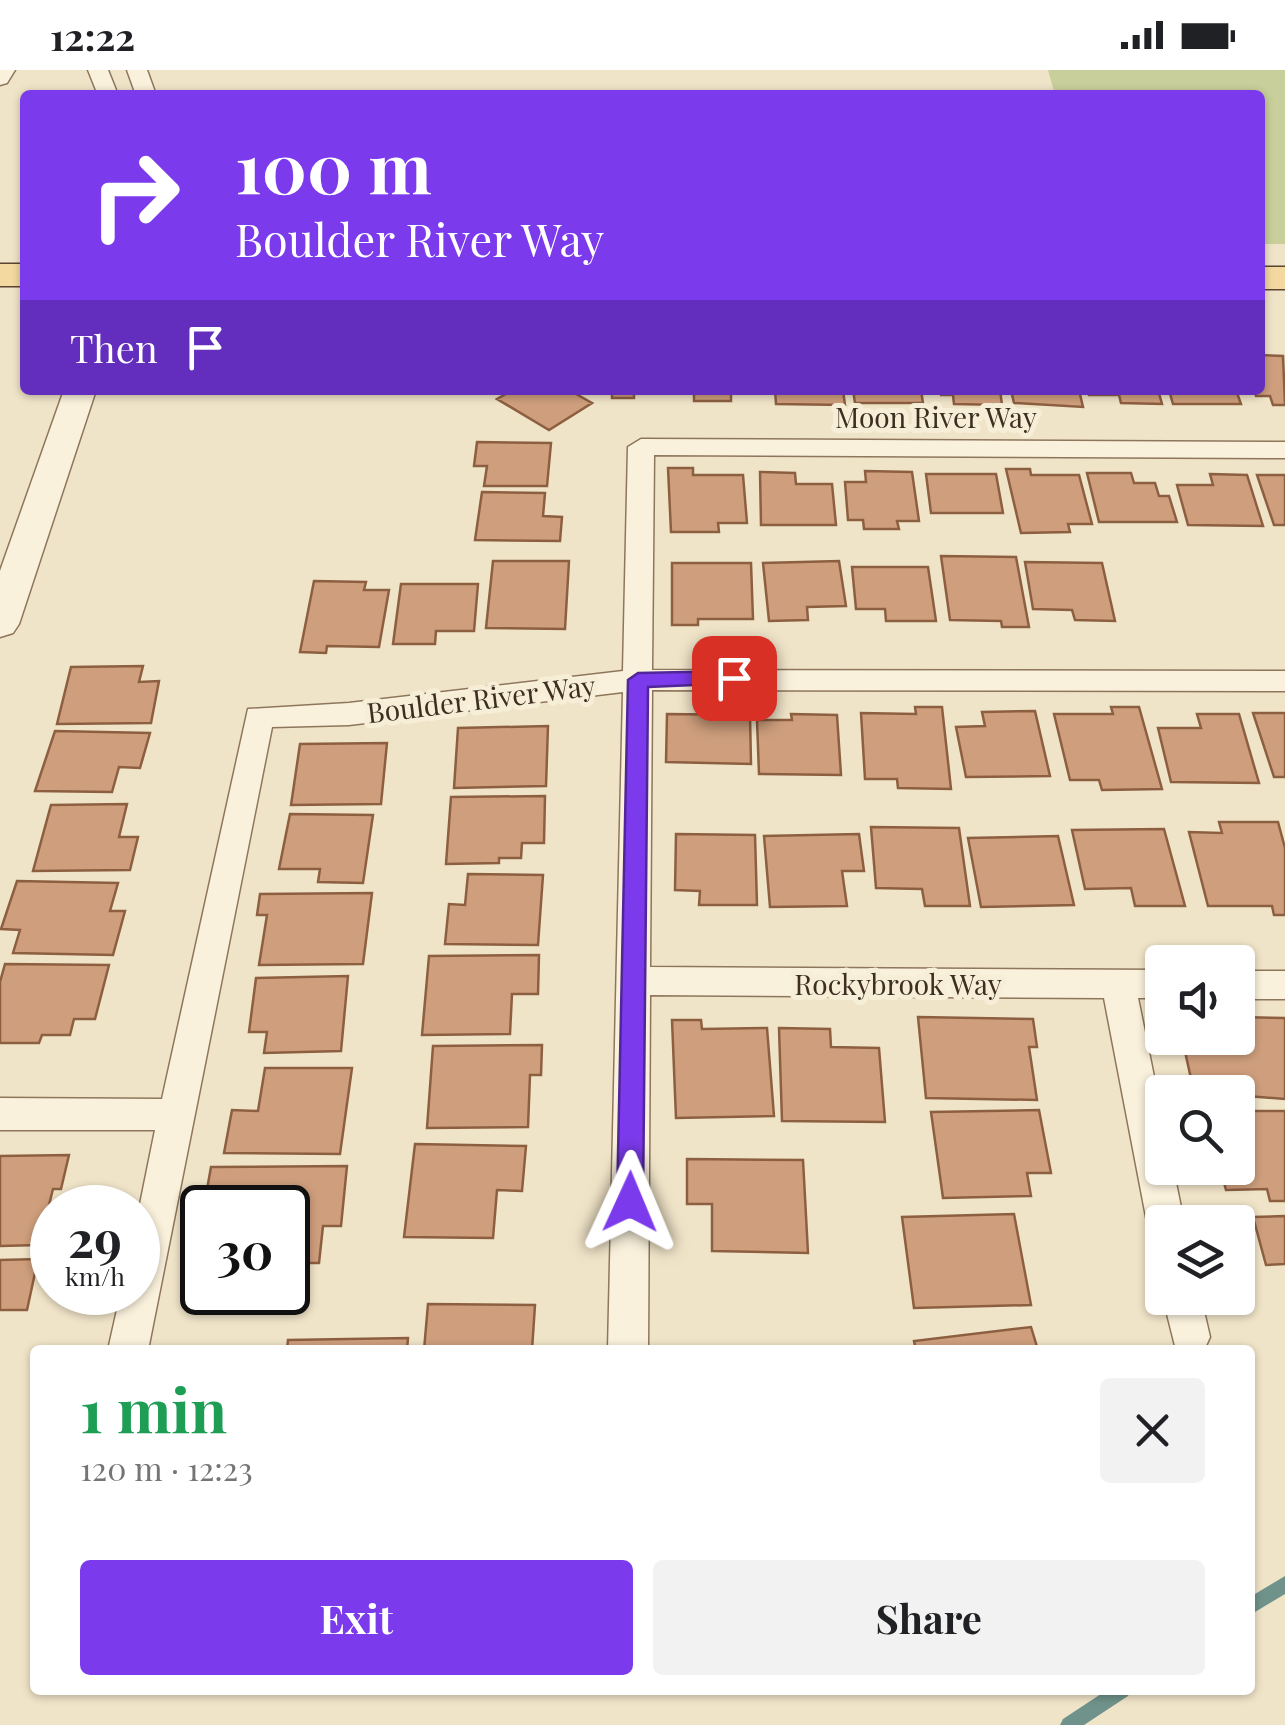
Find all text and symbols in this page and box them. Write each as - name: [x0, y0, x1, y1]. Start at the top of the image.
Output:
- text: 12:22: [50, 10, 135, 61]
- text: 100 m: [235, 118, 432, 212]
- icon: right: [70, 130, 200, 260]
- text: Boulder River Way: [235, 208, 604, 268]
- icon: arrive: [178, 320, 233, 375]
- text: Then: [70, 322, 158, 373]
- street label: Moon River Way: [835, 398, 1037, 435]
- pin: [692, 636, 777, 721]
- icon: arrive: [707, 651, 762, 706]
- street label: Boulder River Way: [365, 666, 597, 730]
- map controls: [1145, 945, 1255, 1315]
- button: sound: [1145, 945, 1255, 1055]
- street label: Rockybrook Way: [794, 965, 1002, 1002]
- button: search: [1145, 1075, 1255, 1185]
- position arrow: [578, 1150, 682, 1254]
- speed limit sign: 30: [180, 1185, 310, 1315]
- text: 29: [68, 1204, 122, 1271]
- button: layers: [1145, 1205, 1255, 1315]
- text: km/h: [65, 1259, 125, 1292]
- text: 1 min: [80, 1368, 227, 1448]
- button: close: [1100, 1378, 1205, 1483]
- text: 120 m · 12:23: [80, 1446, 253, 1489]
- button: Exit: [80, 1560, 633, 1675]
- button: Share: [653, 1560, 1205, 1675]

